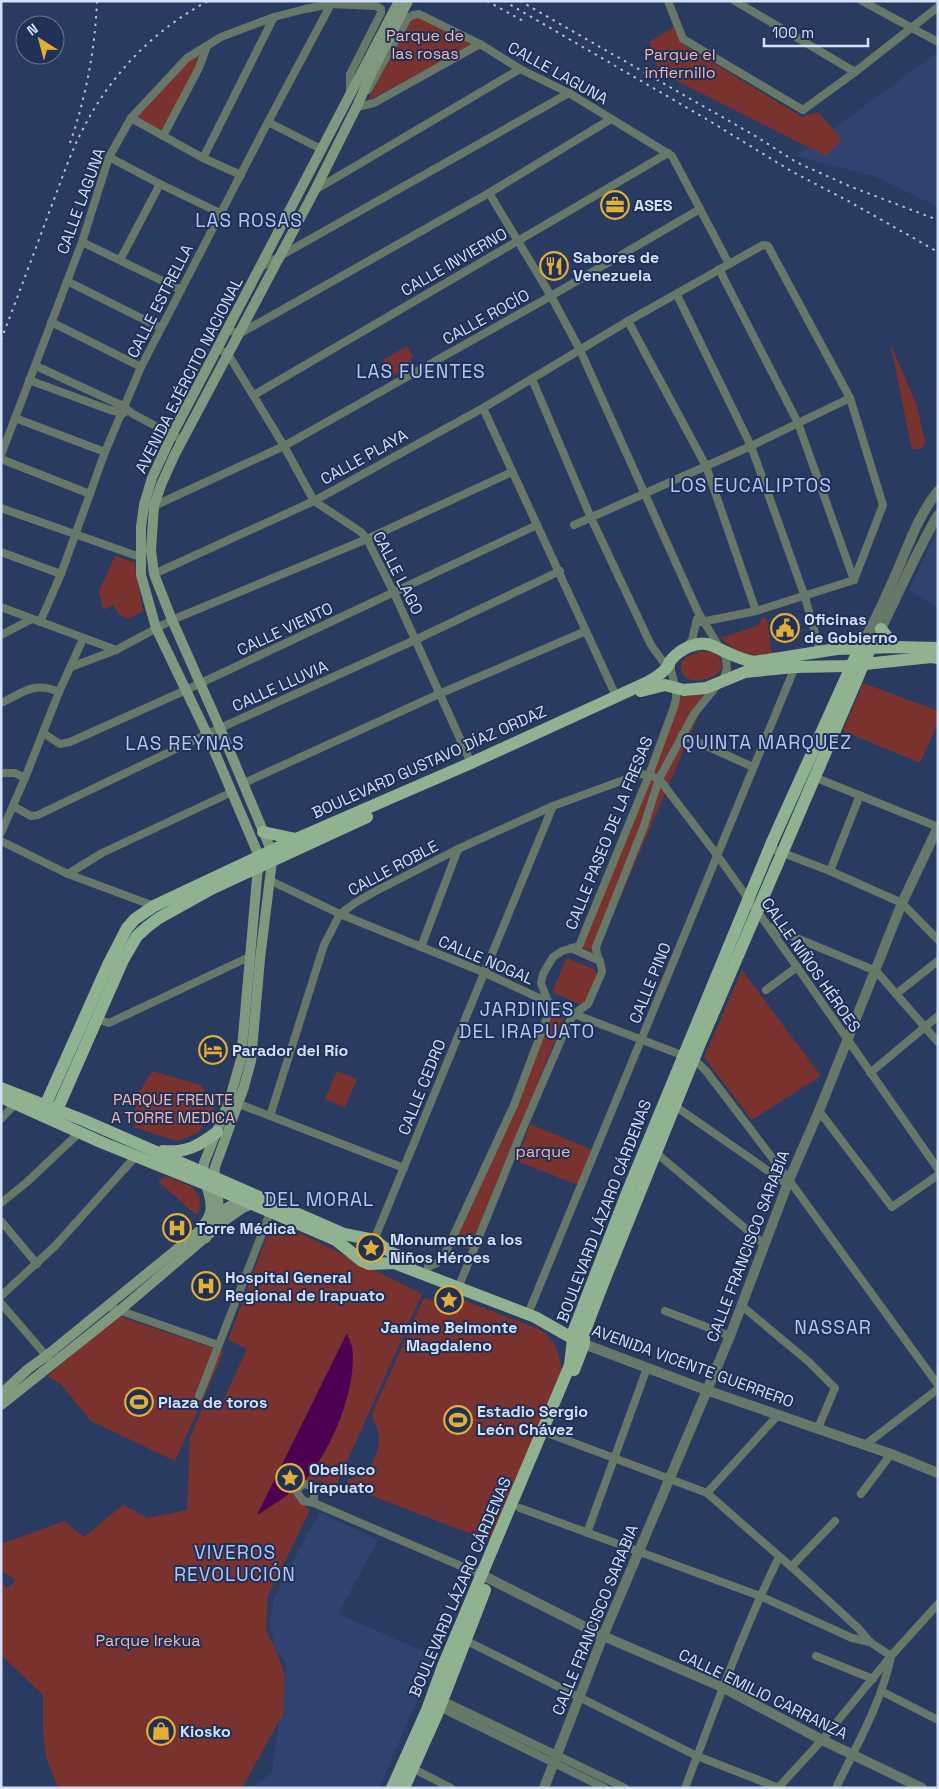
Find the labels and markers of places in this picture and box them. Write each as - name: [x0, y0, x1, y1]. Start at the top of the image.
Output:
- office icon: ASES: [600, 190, 630, 220]
- place label: ASES: [634, 195, 673, 216]
- place label: Sabores de Venezuela: [573, 247, 659, 286]
- restaurant icon: Sabores de Venezuela: [539, 251, 569, 281]
- place label: Oficinas de Gobierno: [804, 609, 898, 648]
- public building icon: Oficinas de Gobierno: [770, 613, 800, 643]
- hotel icon: Parador del Río: [198, 1035, 228, 1065]
- place label: Parador del Río: [232, 1040, 349, 1061]
- hospital icon: Torre Médica: [162, 1213, 192, 1243]
- place label: Torre Médica: [196, 1218, 296, 1239]
- place label: Monumento a los Niños Héroes: [390, 1229, 523, 1268]
- place icon: Monumento a los Niños Héroes: [356, 1233, 386, 1263]
- place label: Hospital General Regional de Irapuato: [225, 1267, 385, 1306]
- hospital icon: Hospital General Regional de Irapuato: [191, 1271, 221, 1301]
- place icon: Jamime Belmonte Magdaleno: [434, 1285, 464, 1315]
- place label: Jamime Belmonte Magdaleno: [381, 1317, 517, 1356]
- sports icon: Plaza de toros: [124, 1387, 154, 1417]
- place label: Plaza de toros: [158, 1392, 267, 1413]
- place label: Estadio Sergio León Chávez: [477, 1401, 588, 1440]
- sports icon: Estadio Sergio León Chávez: [443, 1405, 473, 1435]
- place label: Obelisco Irapuato: [309, 1459, 376, 1498]
- place icon: Obelisco Irapuato: [275, 1463, 305, 1493]
- shop icon: Kiosko: [146, 1716, 176, 1746]
- place label: Kiosko: [180, 1721, 231, 1742]

